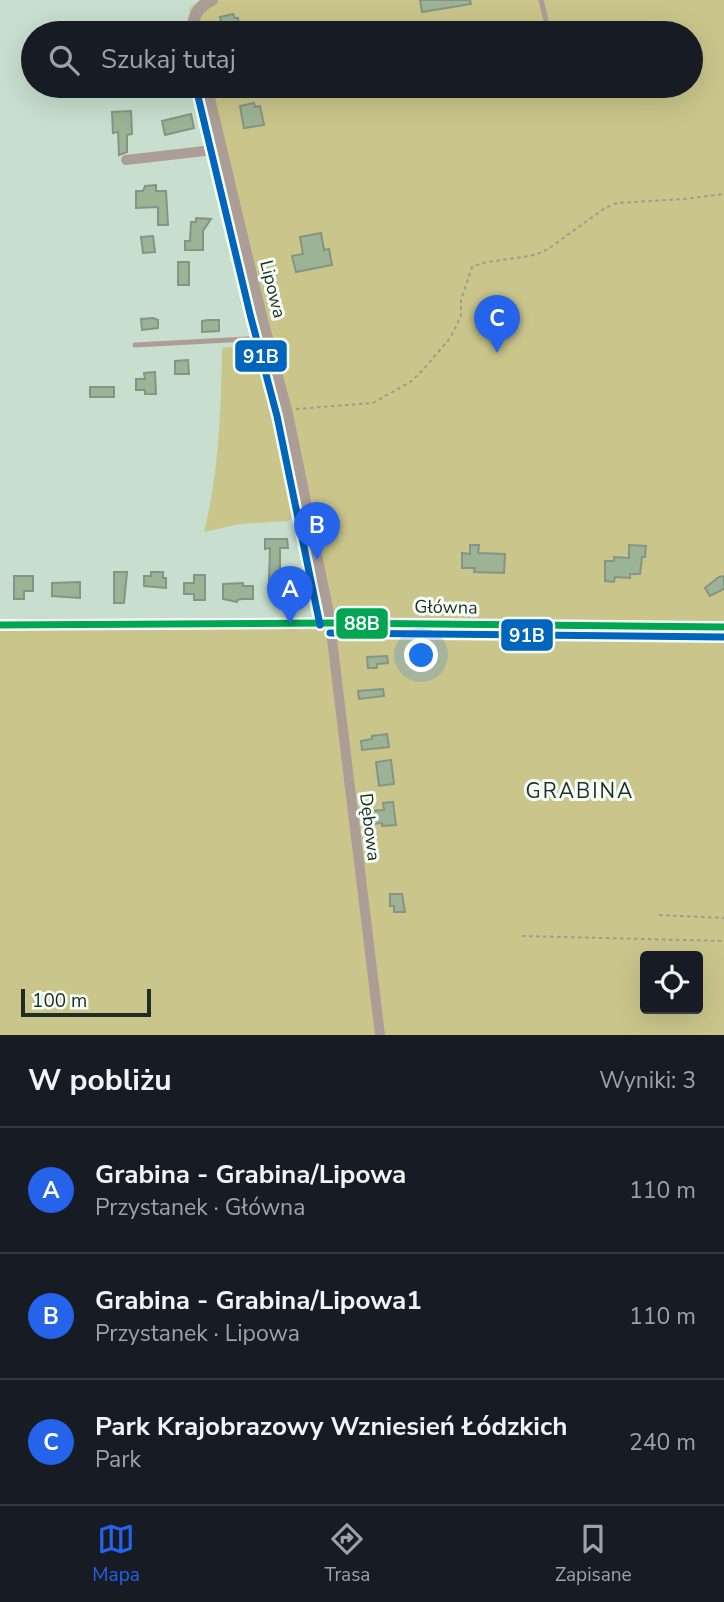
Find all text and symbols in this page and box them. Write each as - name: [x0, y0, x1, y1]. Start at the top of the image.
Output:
- search box: [21, 21, 703, 98]
- icon: search: [45, 41, 83, 79]
- text: Szukaj tutaj: [101, 42, 236, 77]
- street label: Lipowa: [254, 258, 292, 320]
- pin: C: [474, 295, 520, 353]
- line badge: 91B: [234, 339, 288, 373]
- text: 91B: [243, 344, 279, 370]
- pin: B: [294, 502, 340, 560]
- pin: A: [267, 566, 313, 624]
- street label: Główna: [414, 594, 478, 620]
- line badge: 88B: [335, 607, 389, 640]
- text: 88B: [344, 611, 380, 637]
- line badge: 91B: [500, 618, 554, 652]
- text: 91B: [509, 623, 545, 649]
- your location: [404, 638, 438, 672]
- district label: GRABINA: [526, 777, 634, 805]
- street label: Dębowa: [354, 792, 386, 862]
- map controls: [640, 951, 703, 1014]
- button: locate: [640, 951, 703, 1014]
- scale bar: [21, 986, 150, 1018]
- text: 100 m: [32, 988, 87, 1014]
- text: W pobliżu: [28, 1060, 172, 1101]
- text: Wyniki: 3: [599, 1065, 696, 1096]
- text: Grabina - Grabina/Lipowa: [95, 1157, 406, 1192]
- text: A: [42, 1175, 60, 1206]
- text: 110 m: [629, 1175, 696, 1206]
- text: Przystanek · Główna: [95, 1192, 305, 1223]
- text: Grabina - Grabina/Lipowa1: [95, 1283, 422, 1318]
- text: B: [43, 1301, 59, 1332]
- text: 110 m: [629, 1301, 696, 1332]
- text: Przystanek · Lipowa: [95, 1318, 300, 1349]
- text: Park Krajobrazowy Wzniesień Łódzkich: [95, 1409, 567, 1444]
- text: C: [43, 1427, 59, 1458]
- text: 240 m: [629, 1427, 696, 1458]
- text: Park: [95, 1444, 141, 1475]
- tab: Mapa: [92, 1520, 140, 1588]
- tab: Trasa: [324, 1520, 370, 1588]
- tab: Zapisane: [555, 1520, 632, 1588]

